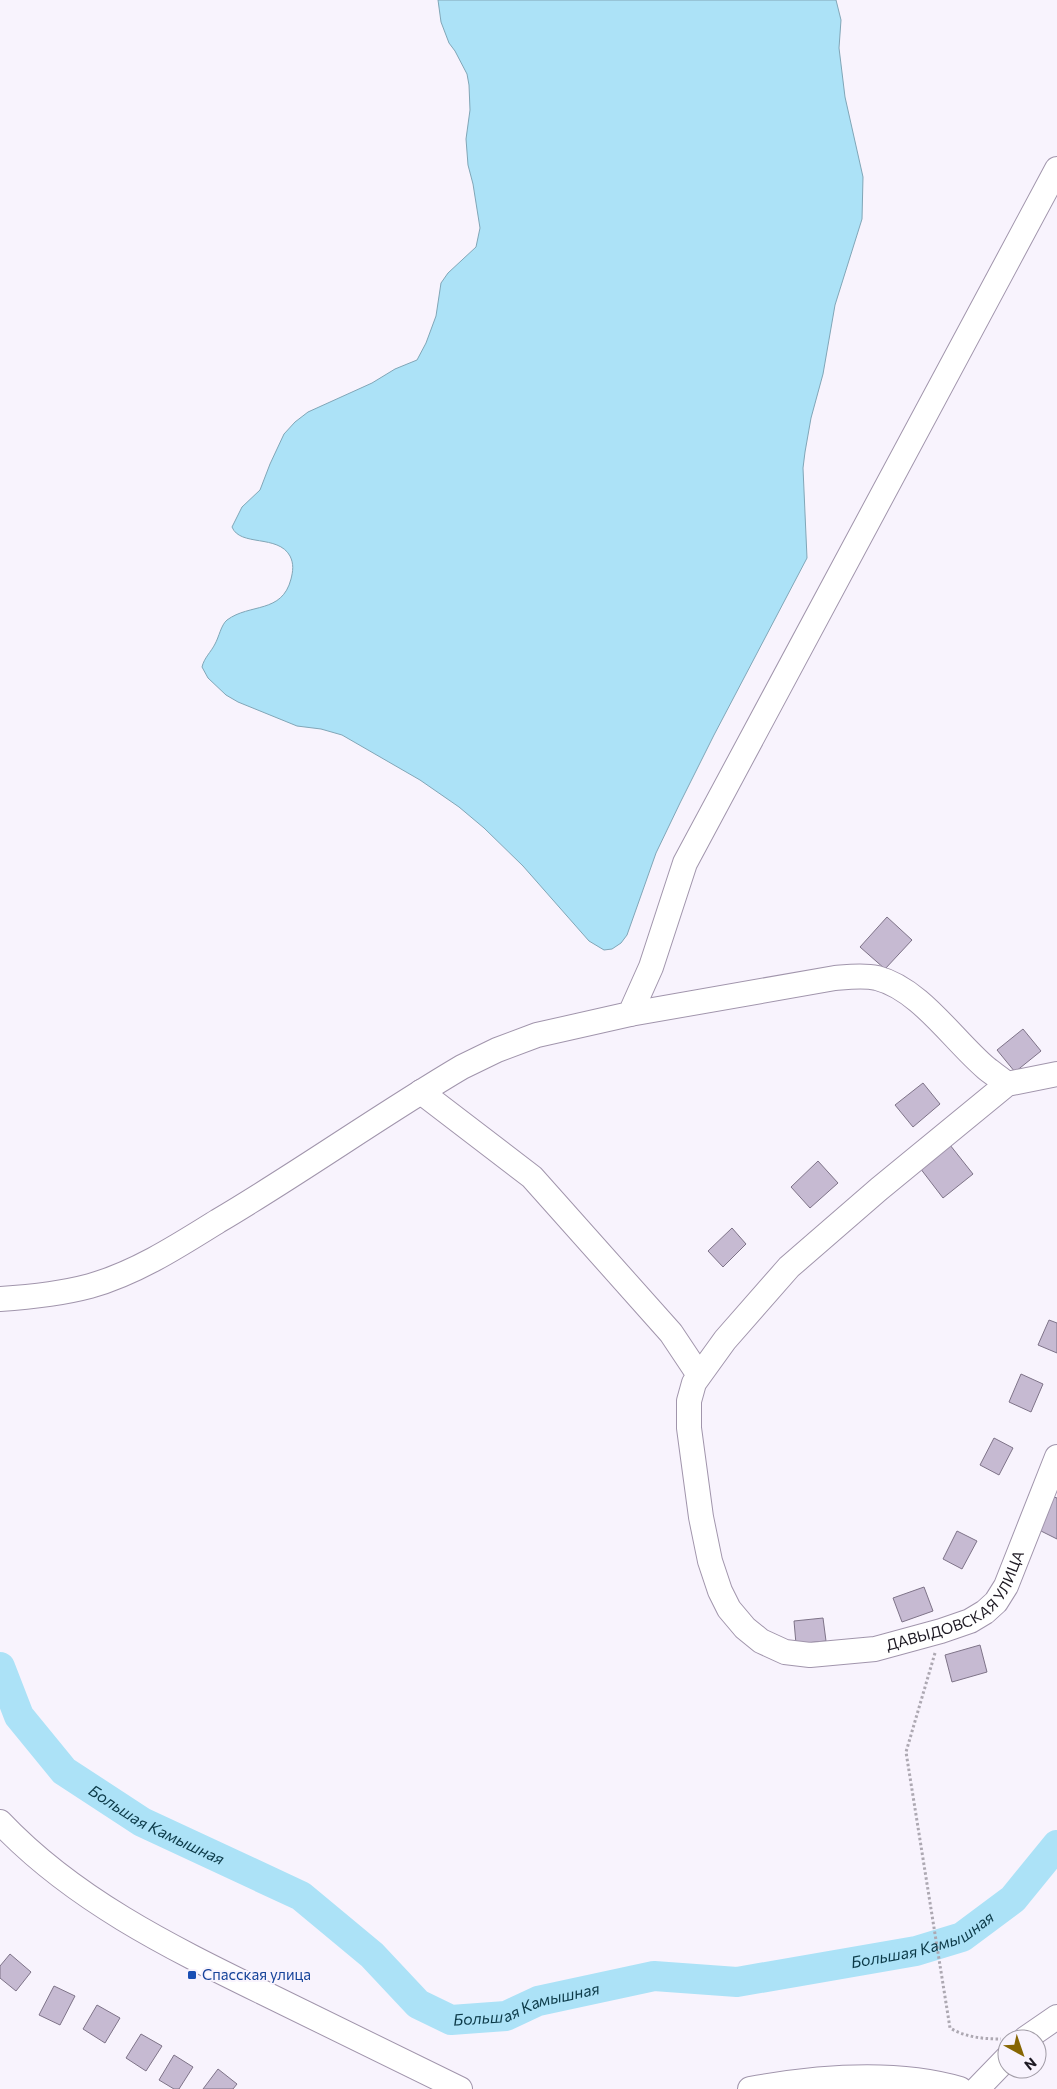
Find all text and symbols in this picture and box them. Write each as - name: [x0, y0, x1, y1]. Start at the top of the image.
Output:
- street label: ДАВЫДОВСКАЯ УЛИЦА: [884, 1548, 1027, 1654]
- water label: Большая Камышная: [86, 1780, 228, 1868]
- water label: Большая Камышная: [849, 1907, 997, 1971]
- place label: Спасская улица: [202, 1965, 311, 1983]
- marker: Спасская улица: [186, 1969, 198, 1981]
- water label: Большая Камышная: [452, 1978, 601, 2029]
- north arrow: [997, 2029, 1047, 2079]
- text: N: [1021, 2054, 1040, 2074]

